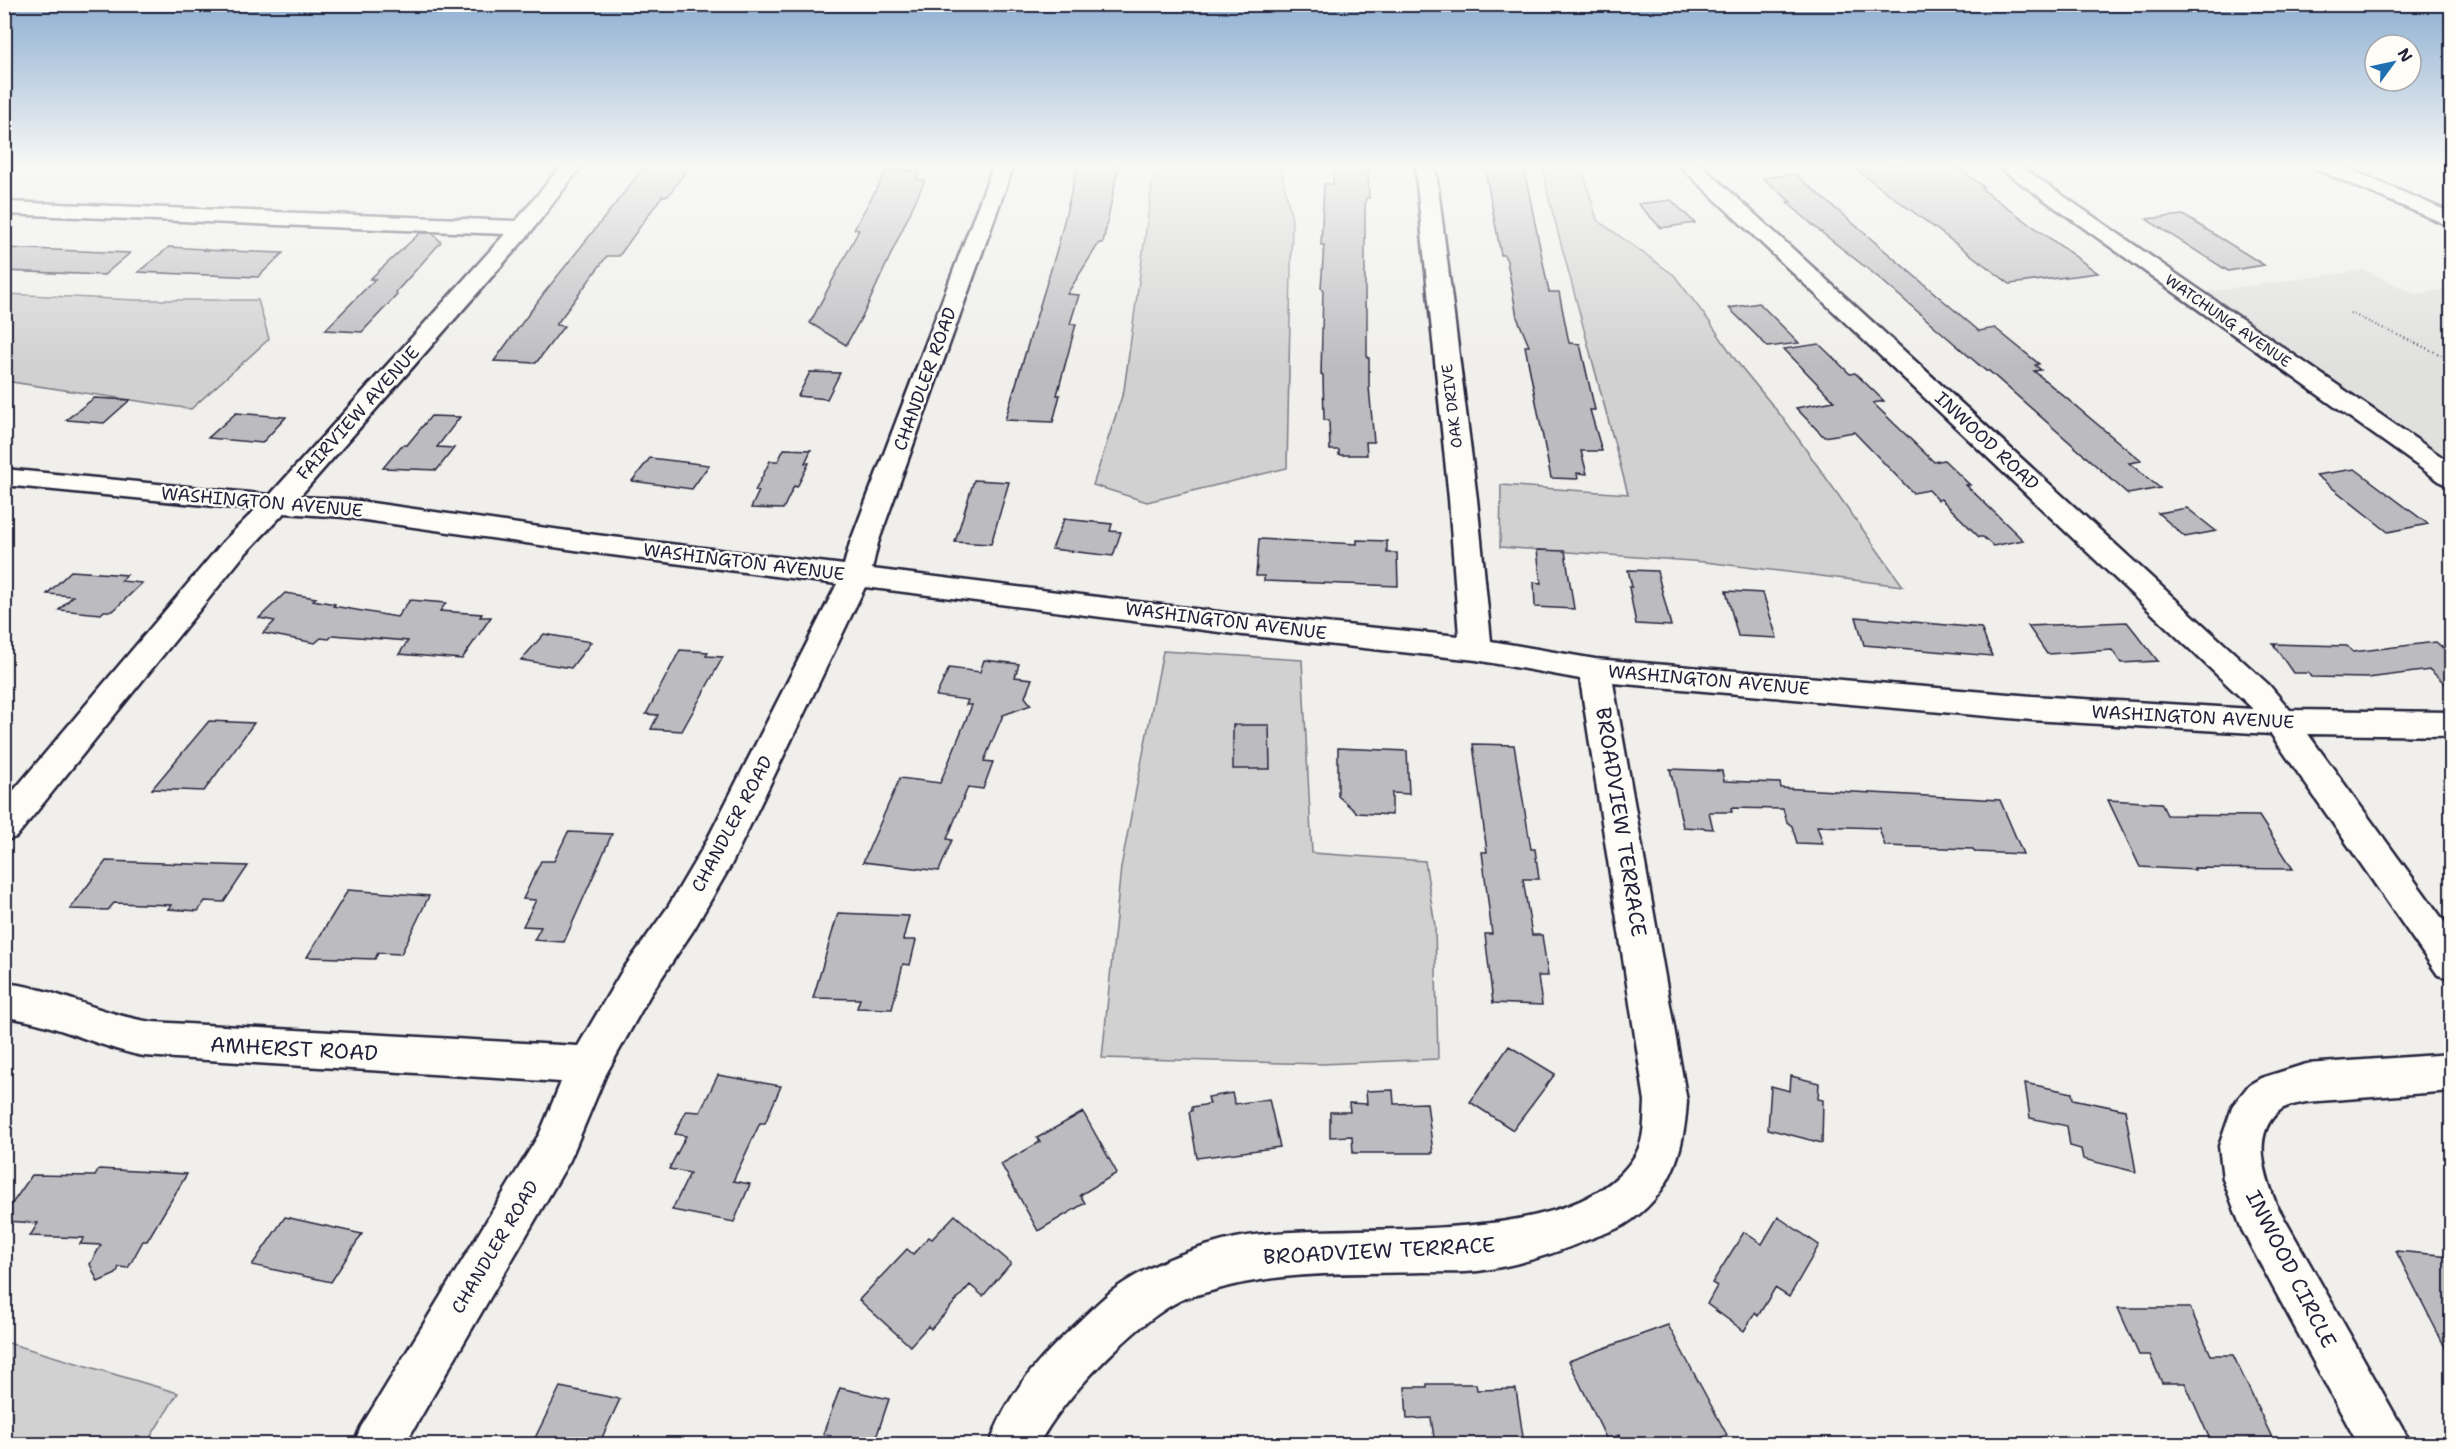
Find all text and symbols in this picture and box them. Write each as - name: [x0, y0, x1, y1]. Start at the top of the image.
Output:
- north arrow: [2363, 33, 2423, 93]
- text: N: [2393, 44, 2417, 66]
- street label: WATCHUNG AVENUE: [2161, 270, 2295, 372]
- street label: CHANDLER ROAD: [888, 304, 962, 454]
- street label: FAIRVIEW AVENUE: [291, 341, 425, 485]
- street label: OAK DRIVE: [1437, 363, 1467, 449]
- street label: INWOOD ROAD: [1930, 386, 2044, 496]
- street label: WASHINGTON AVENUE: [160, 481, 364, 523]
- street label: WASHINGTON AVENUE: [642, 538, 846, 586]
- street label: WASHINGTON AVENUE: [1124, 597, 1328, 645]
- street label: WASHINGTON AVENUE: [1607, 659, 1811, 701]
- street label: WASHINGTON AVENUE: [2091, 700, 2295, 734]
- street label: BROADVIEW TERRACE: [1589, 705, 1653, 939]
- street label: CHANDLER ROAD: [686, 752, 778, 896]
- street label: AMHERST ROAD: [209, 1031, 379, 1067]
- street label: CHANDLER ROAD: [446, 1176, 544, 1318]
- street label: INWOOD CIRCLE: [2239, 1185, 2343, 1353]
- street label: BROADVIEW TERRACE: [1262, 1231, 1496, 1271]

